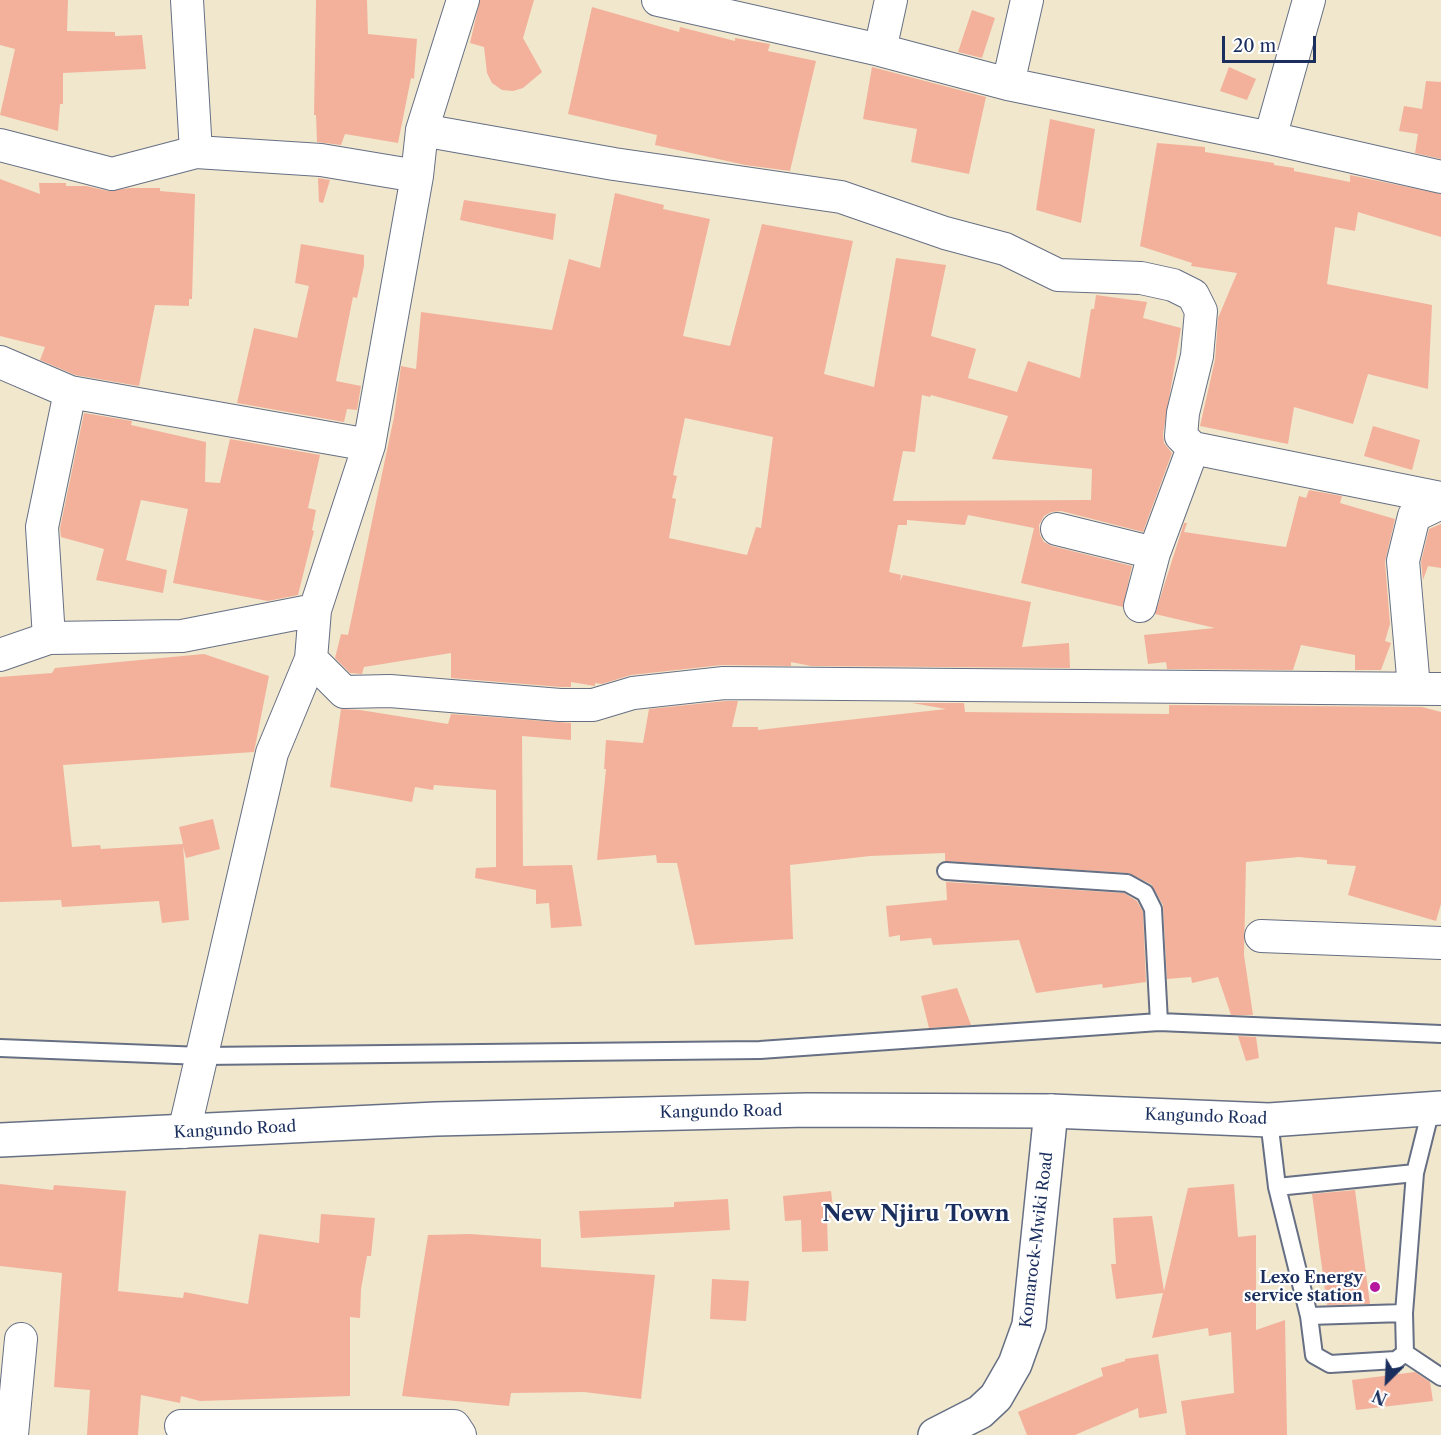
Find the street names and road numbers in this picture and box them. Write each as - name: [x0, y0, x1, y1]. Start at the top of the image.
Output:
- street label: Kangundo Road: [660, 1101, 782, 1123]
- street label: Kangundo Road: [1144, 1105, 1268, 1129]
- street label: Kangundo Road: [173, 1117, 297, 1143]
- street label: Komarock-Mwiki Road: [1017, 1151, 1057, 1329]

